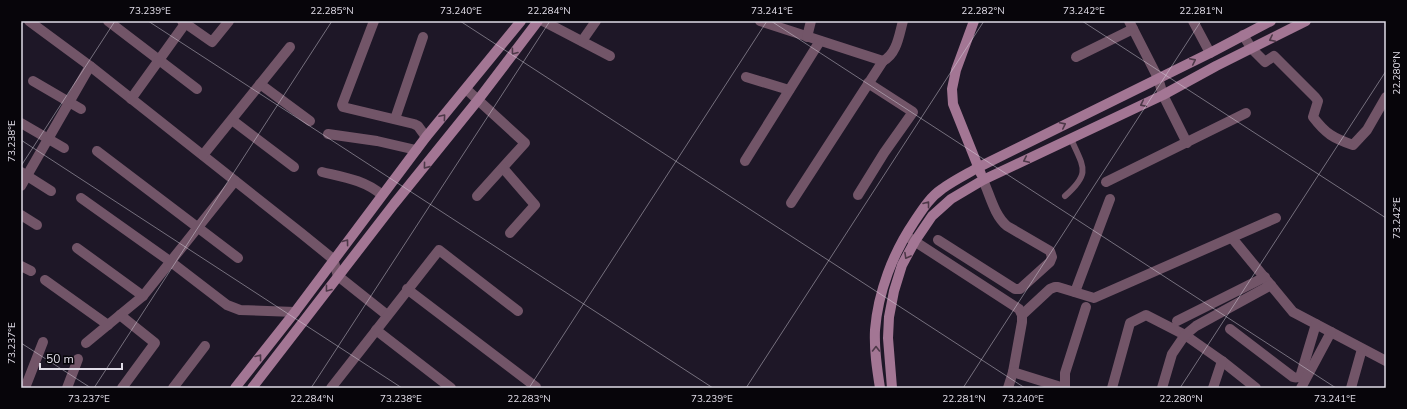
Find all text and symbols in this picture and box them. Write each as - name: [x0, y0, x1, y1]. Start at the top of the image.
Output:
- text: 73.239°E: [129, 4, 171, 18]
- text: 22.285°N: [310, 4, 354, 18]
- text: 73.240°E: [440, 4, 482, 18]
- text: 22.284°N: [527, 4, 571, 18]
- text: 73.241°E: [751, 4, 793, 18]
- text: 22.282°N: [961, 4, 1005, 18]
- text: 73.242°E: [1063, 4, 1105, 18]
- text: 22.281°N: [1179, 4, 1223, 18]
- one-way arrow: [1268, 34, 1276, 42]
- one-way arrow: [512, 48, 519, 55]
- text: 22.280°N: [1390, 51, 1404, 95]
- one-way arrow: [1189, 58, 1196, 66]
- one-way arrow: [1140, 99, 1148, 107]
- one-way arrow: [438, 115, 445, 122]
- text: 73.238°E: [5, 120, 19, 162]
- one-way arrow: [1059, 122, 1067, 130]
- one-way arrow: [1023, 155, 1030, 163]
- one-way arrow: [423, 161, 430, 168]
- text: 73.242°E: [1390, 197, 1404, 239]
- one-way arrow: [923, 201, 930, 208]
- one-way arrow: [341, 240, 348, 247]
- one-way arrow: [904, 252, 911, 260]
- one-way arrow: [325, 285, 332, 292]
- text: 73.237°E: [5, 322, 19, 364]
- scale bar: [40, 345, 122, 371]
- one-way arrow: [872, 346, 880, 352]
- text: 50 m: [46, 351, 74, 367]
- one-way arrow: [255, 355, 262, 362]
- text: 73.237°E: [68, 392, 110, 406]
- text: 22.284°N: [290, 392, 334, 406]
- text: 73.238°E: [380, 392, 422, 406]
- text: 22.283°N: [507, 392, 551, 406]
- text: 73.239°E: [691, 392, 733, 406]
- text: 22.281°N: [942, 392, 986, 406]
- text: 73.240°E: [1002, 392, 1044, 406]
- text: 22.280°N: [1159, 392, 1203, 406]
- text: 73.241°E: [1314, 392, 1356, 406]

